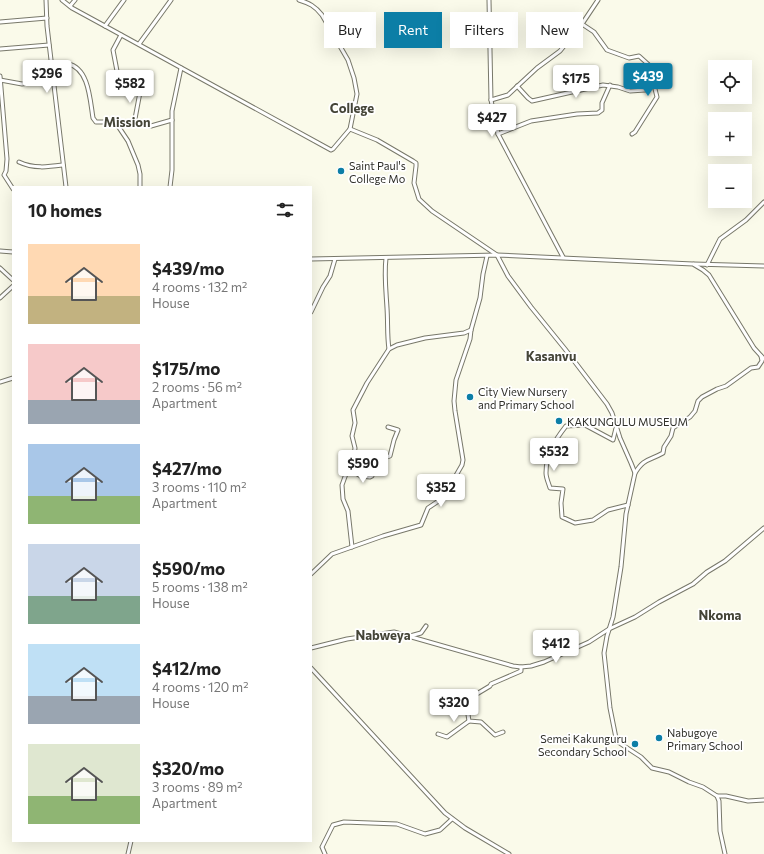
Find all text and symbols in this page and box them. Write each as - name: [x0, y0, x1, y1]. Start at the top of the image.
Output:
- chip: Buy: [324, 12, 376, 48]
- chip: Rent: [384, 12, 442, 48]
- chip: Filters: [450, 12, 518, 48]
- chip: New: [526, 12, 583, 48]
- pin: $296: [23, 60, 71, 94]
- map controls: [708, 60, 752, 208]
- button: locate: [708, 60, 752, 104]
- pin: $439: [624, 63, 672, 97]
- text: $296: [32, 65, 62, 81]
- pin: $175: [552, 65, 600, 99]
- text: $439: [632, 68, 664, 84]
- pin: $582: [106, 70, 154, 104]
- text: $175: [562, 70, 590, 86]
- text: $582: [115, 75, 145, 91]
- district label: College: [330, 100, 374, 116]
- pin: $427: [468, 104, 516, 138]
- text: $427: [477, 109, 507, 125]
- button: +: [708, 112, 752, 156]
- district label: Mission: [103, 114, 151, 130]
- place label: Saint Paul's College Mo: [349, 159, 406, 185]
- button: −: [708, 164, 752, 208]
- marker: Saint Paul's College Mo: [336, 166, 346, 176]
- icon: filters: [274, 199, 296, 221]
- text: 10 homes: [28, 200, 102, 221]
- text: $439/mo: [152, 258, 224, 279]
- icon: home: [60, 260, 108, 308]
- text: 4 rooms · 132 m²: [152, 279, 247, 295]
- text: House: [152, 295, 190, 311]
- district label: Kasanvu: [526, 348, 576, 364]
- text: $175/mo: [152, 358, 220, 379]
- icon: home: [60, 360, 108, 408]
- text: 2 rooms · 56 m²: [152, 379, 242, 395]
- place label: City View Nursery and Primary School: [478, 385, 574, 411]
- marker: City View Nursery and Primary School: [465, 392, 475, 402]
- text: Apartment: [152, 395, 217, 411]
- place label: KAKUNGULU MUSEUM: [567, 415, 688, 428]
- marker: KAKUNGULU MUSEUM: [554, 416, 564, 426]
- pin: $532: [530, 438, 578, 472]
- text: $532: [539, 443, 569, 459]
- pin: $590: [339, 450, 387, 484]
- text: $590: [347, 455, 379, 471]
- text: $427/mo: [152, 458, 222, 479]
- icon: home: [60, 460, 108, 508]
- pin: $352: [417, 474, 465, 508]
- text: 3 rooms · 110 m²: [152, 479, 246, 495]
- text: $352: [426, 479, 456, 495]
- text: Apartment: [152, 495, 217, 511]
- text: $590/mo: [152, 558, 225, 579]
- icon: home: [60, 560, 108, 608]
- text: 5 rooms · 138 m²: [152, 579, 248, 595]
- text: House: [152, 595, 190, 611]
- district label: Nkoma: [699, 607, 742, 623]
- district label: Nabweya: [355, 627, 411, 643]
- pin: $412: [532, 630, 580, 664]
- text: $412: [542, 635, 570, 651]
- text: $412/mo: [152, 658, 221, 679]
- icon: home: [60, 660, 108, 708]
- text: 4 rooms · 120 m²: [152, 679, 248, 695]
- pin: $320: [430, 689, 478, 723]
- text: $320: [439, 694, 469, 710]
- text: House: [152, 695, 190, 711]
- place label: Nabugoye Primary School: [667, 726, 743, 752]
- place label: Semei Kakunguru Secondary School: [538, 732, 627, 758]
- marker: Nabugoye Primary School: [654, 733, 664, 743]
- marker: Semei Kakunguru Secondary School: [630, 739, 640, 749]
- text: $320/mo: [152, 758, 224, 779]
- icon: home: [60, 760, 108, 808]
- text: 3 rooms · 89 m²: [152, 779, 243, 795]
- text: Apartment: [152, 795, 217, 811]

